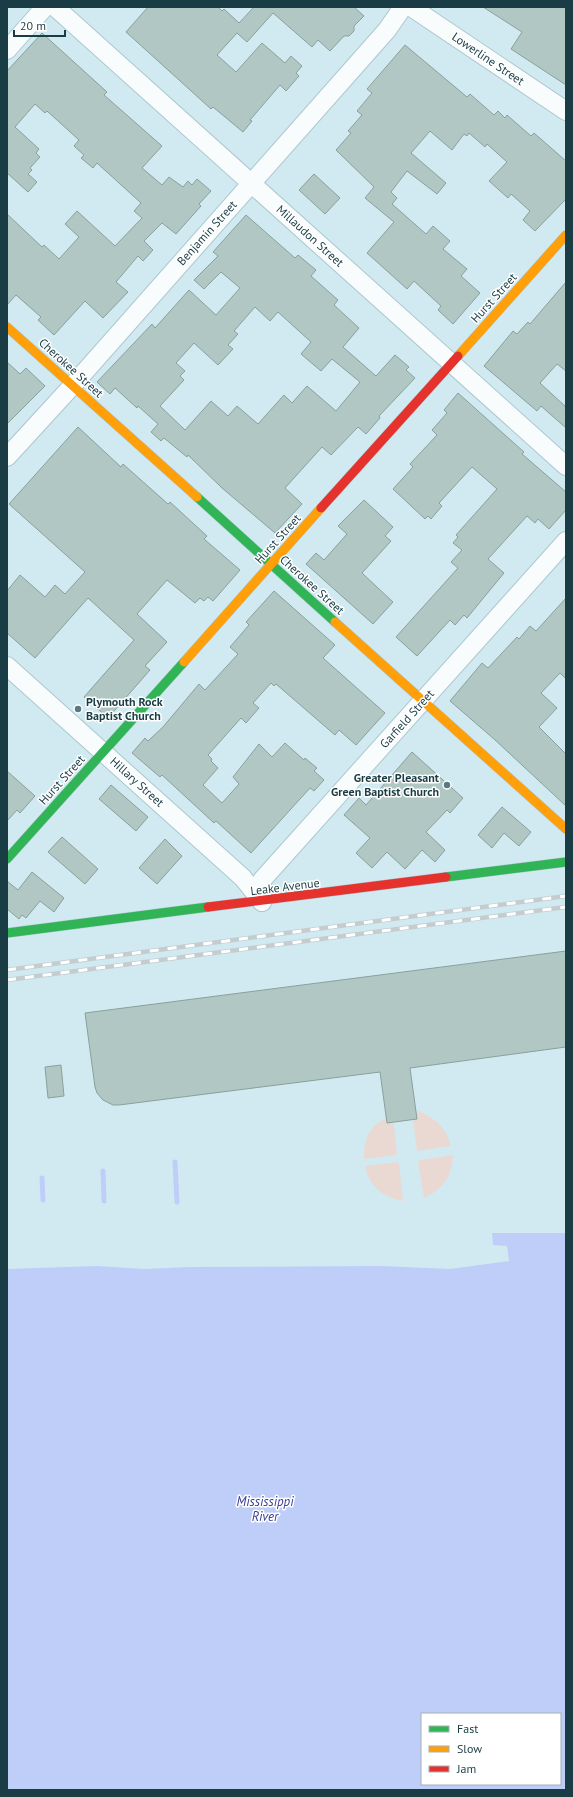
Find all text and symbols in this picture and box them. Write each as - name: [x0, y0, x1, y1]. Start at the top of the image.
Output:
- scale bar: [14, 12, 65, 38]
- text: 20 m: [20, 18, 46, 33]
- street label: Lowerline Street: [449, 29, 527, 88]
- street label: Benjamin Street: [174, 197, 240, 268]
- street label: Millaudon Street: [274, 201, 347, 270]
- street label: Hurst Street: [467, 270, 520, 326]
- street label: Cherokee Street: [36, 335, 107, 400]
- street label: Hurst Street: [251, 511, 304, 567]
- street label: Cherokee Street: [277, 552, 348, 617]
- street label: Garfield Street: [376, 686, 437, 751]
- place label: Plymouth Rock Baptist Church: [86, 694, 163, 723]
- marker: Plymouth Rock Baptist Church: [73, 704, 83, 714]
- street label: Hurst Street: [35, 752, 88, 808]
- street label: Hillary Street: [107, 754, 167, 810]
- place label: Greater Pleasant Green Baptist Church: [331, 770, 440, 799]
- marker: Greater Pleasant Green Baptist Church: [442, 780, 452, 790]
- street label: Leake Avenue: [250, 875, 320, 898]
- water label: Mississippi River: [236, 1493, 294, 1525]
- legend: [421, 1713, 561, 1785]
- text: Fast: [457, 1721, 478, 1736]
- text: Slow: [457, 1741, 482, 1756]
- text: Jam: [456, 1761, 476, 1776]

